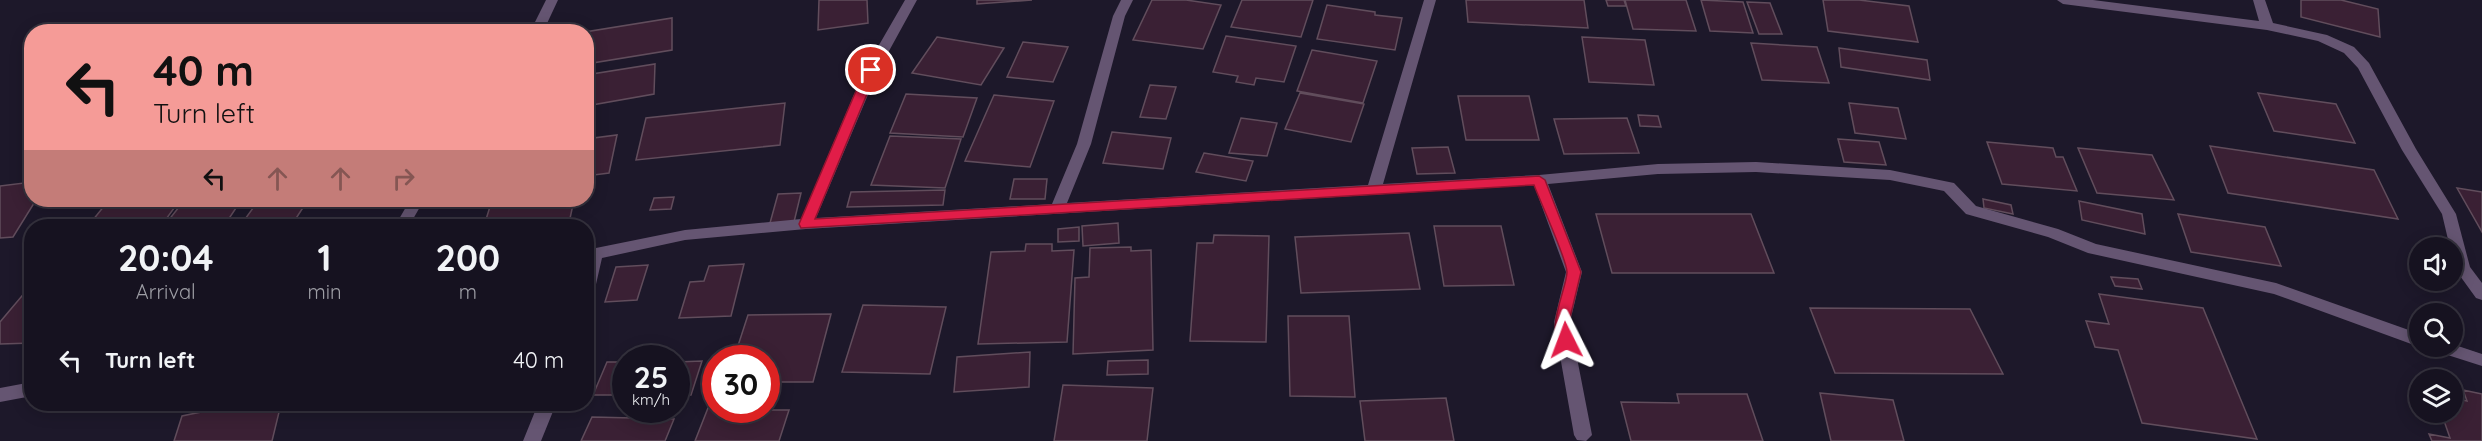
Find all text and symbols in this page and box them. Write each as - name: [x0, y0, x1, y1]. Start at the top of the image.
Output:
- text: 40 m: [153, 44, 254, 97]
- pin: [845, 44, 896, 95]
- icon: left: [54, 48, 132, 126]
- icon: arrive: [854, 53, 887, 86]
- text: Turn left: [153, 96, 255, 130]
- icon: left: [198, 162, 231, 195]
- icon: ahead: [261, 162, 294, 195]
- icon: ahead: [324, 162, 357, 195]
- icon: right: [387, 162, 420, 195]
- text: 20:04: [118, 235, 214, 280]
- text: 1: [317, 235, 332, 280]
- text: 200: [435, 235, 500, 280]
- map controls: [2409, 237, 2463, 423]
- button: sound: [2409, 237, 2463, 291]
- text: Arrival: [136, 279, 196, 304]
- text: min: [307, 279, 342, 304]
- text: m: [459, 279, 477, 304]
- button: search: [2409, 303, 2463, 357]
- position arrow: [1534, 308, 1598, 372]
- icon: left: [54, 344, 87, 377]
- speed limit sign: 30: [702, 345, 780, 423]
- text: Turn left: [105, 346, 195, 374]
- text: 40 m: [513, 346, 564, 374]
- text: 25: [634, 358, 668, 396]
- button: layers: [2409, 369, 2463, 423]
- text: km/h: [632, 390, 670, 409]

